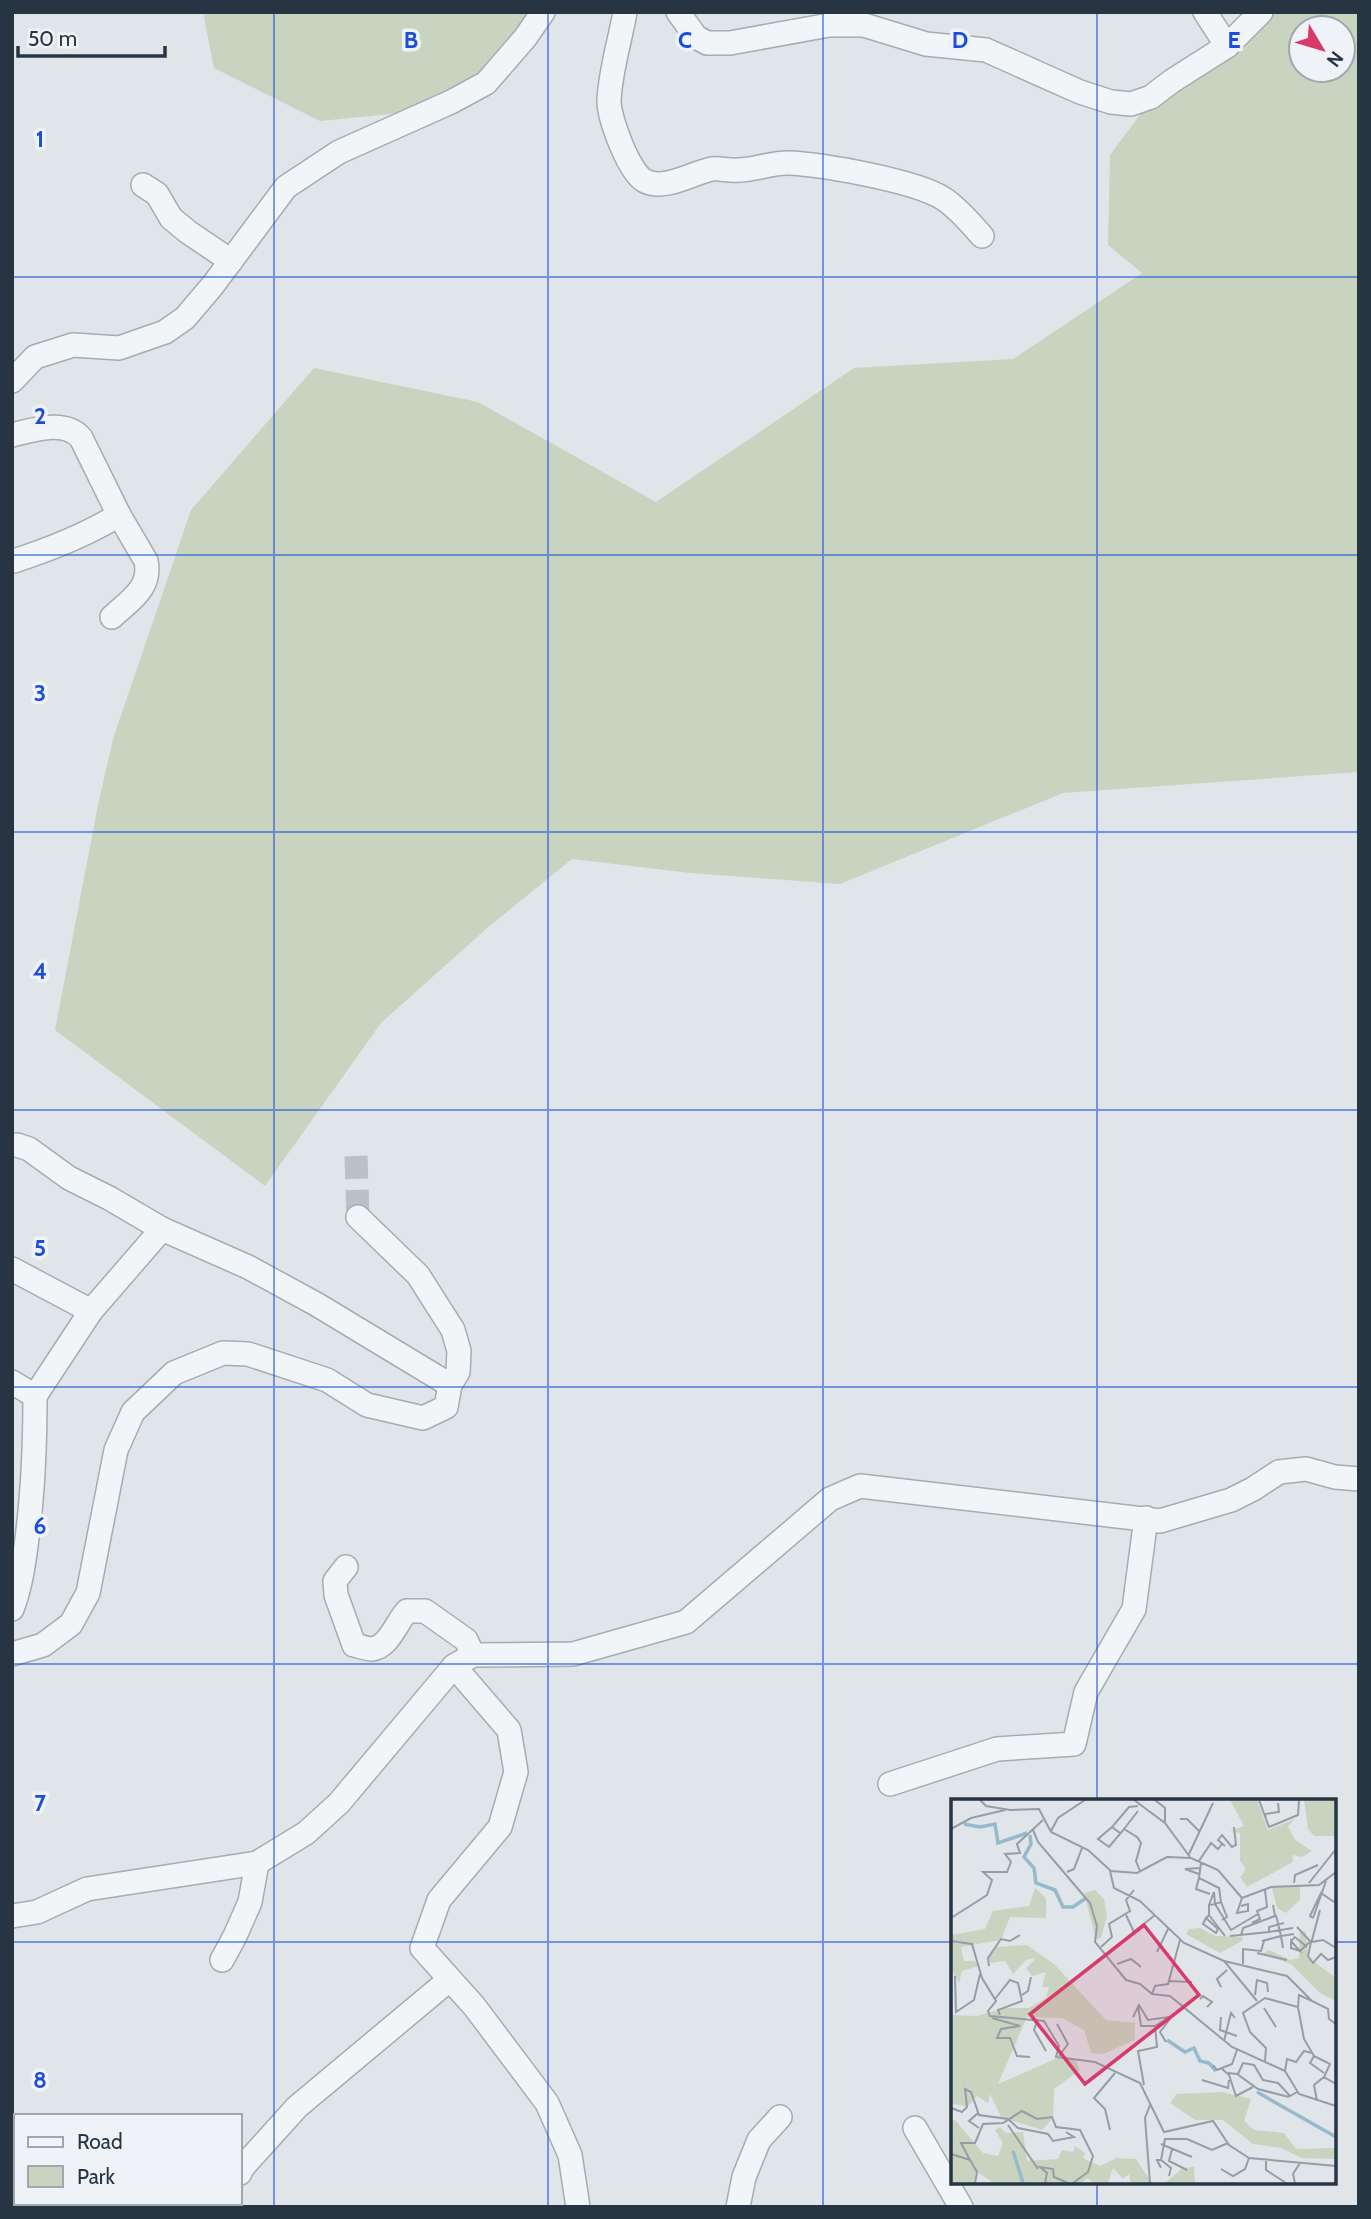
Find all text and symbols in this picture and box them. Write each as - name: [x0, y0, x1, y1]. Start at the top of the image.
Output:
- scale bar: [18, 14, 164, 58]
- north arrow: [1287, 14, 1357, 84]
- text: 50 m: [28, 26, 77, 51]
- text: B: [404, 26, 418, 54]
- text: C: [678, 26, 692, 54]
- text: D: [952, 26, 968, 54]
- text: E: [1227, 26, 1241, 54]
- text: N: [1322, 47, 1348, 72]
- text: 1: [36, 125, 44, 153]
- text: 2: [34, 402, 46, 430]
- text: 3: [34, 679, 46, 707]
- text: 4: [33, 957, 47, 985]
- text: 5: [34, 1234, 46, 1262]
- text: 6: [34, 1512, 46, 1540]
- text: 7: [34, 1789, 46, 1817]
- inset map: [951, 1799, 1336, 2184]
- text: 8: [33, 2066, 47, 2094]
- legend: [14, 2114, 242, 2205]
- text: Road: [77, 2129, 123, 2154]
- text: Park: [77, 2164, 115, 2189]

